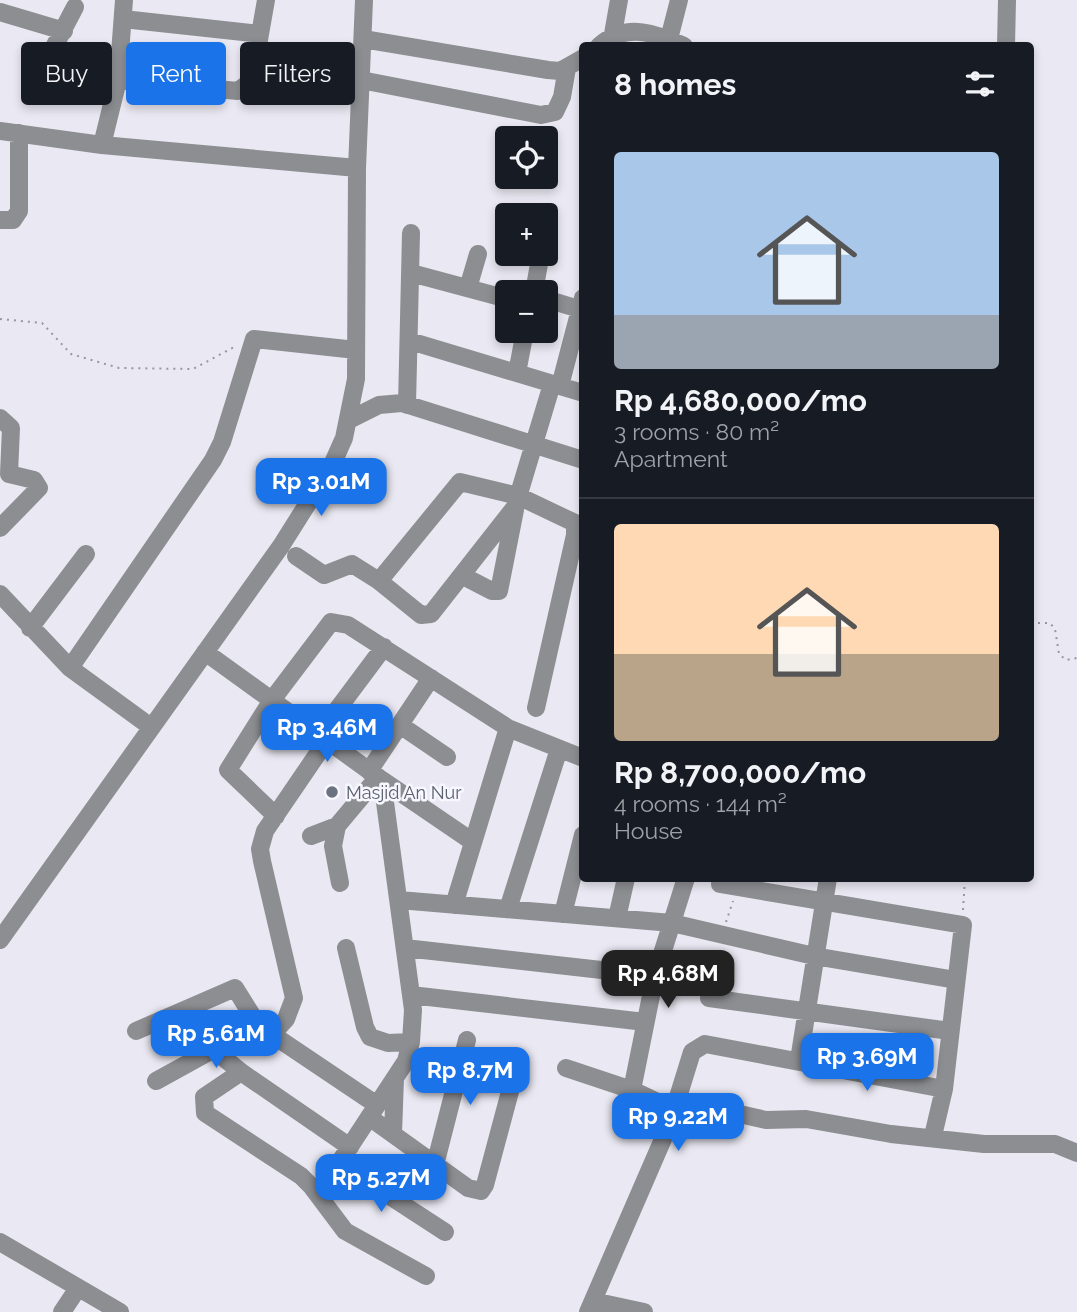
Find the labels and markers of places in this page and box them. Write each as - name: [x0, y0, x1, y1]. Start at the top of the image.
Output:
- pin: Rp 3.01M: [249, 458, 393, 518]
- pin: Rp 3.46M: [255, 704, 399, 764]
- place label: Masjid An Nur: [346, 782, 462, 803]
- marker: Masjid An Nur: [324, 784, 340, 800]
- pin: Rp 4.68M: [596, 950, 740, 1010]
- pin: Rp 5.61M: [144, 1010, 288, 1070]
- pin: Rp 3.69M: [795, 1034, 939, 1093]
- pin: Rp 8.7M: [405, 1048, 535, 1107]
- pin: Rp 9.22M: [606, 1094, 750, 1153]
- pin: Rp 5.27M: [309, 1154, 453, 1214]

